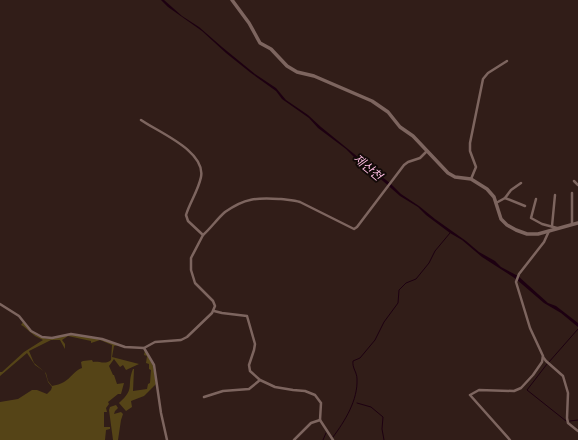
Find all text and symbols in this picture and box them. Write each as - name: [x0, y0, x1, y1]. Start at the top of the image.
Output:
- water label: 제산천: [350, 151, 387, 185]

